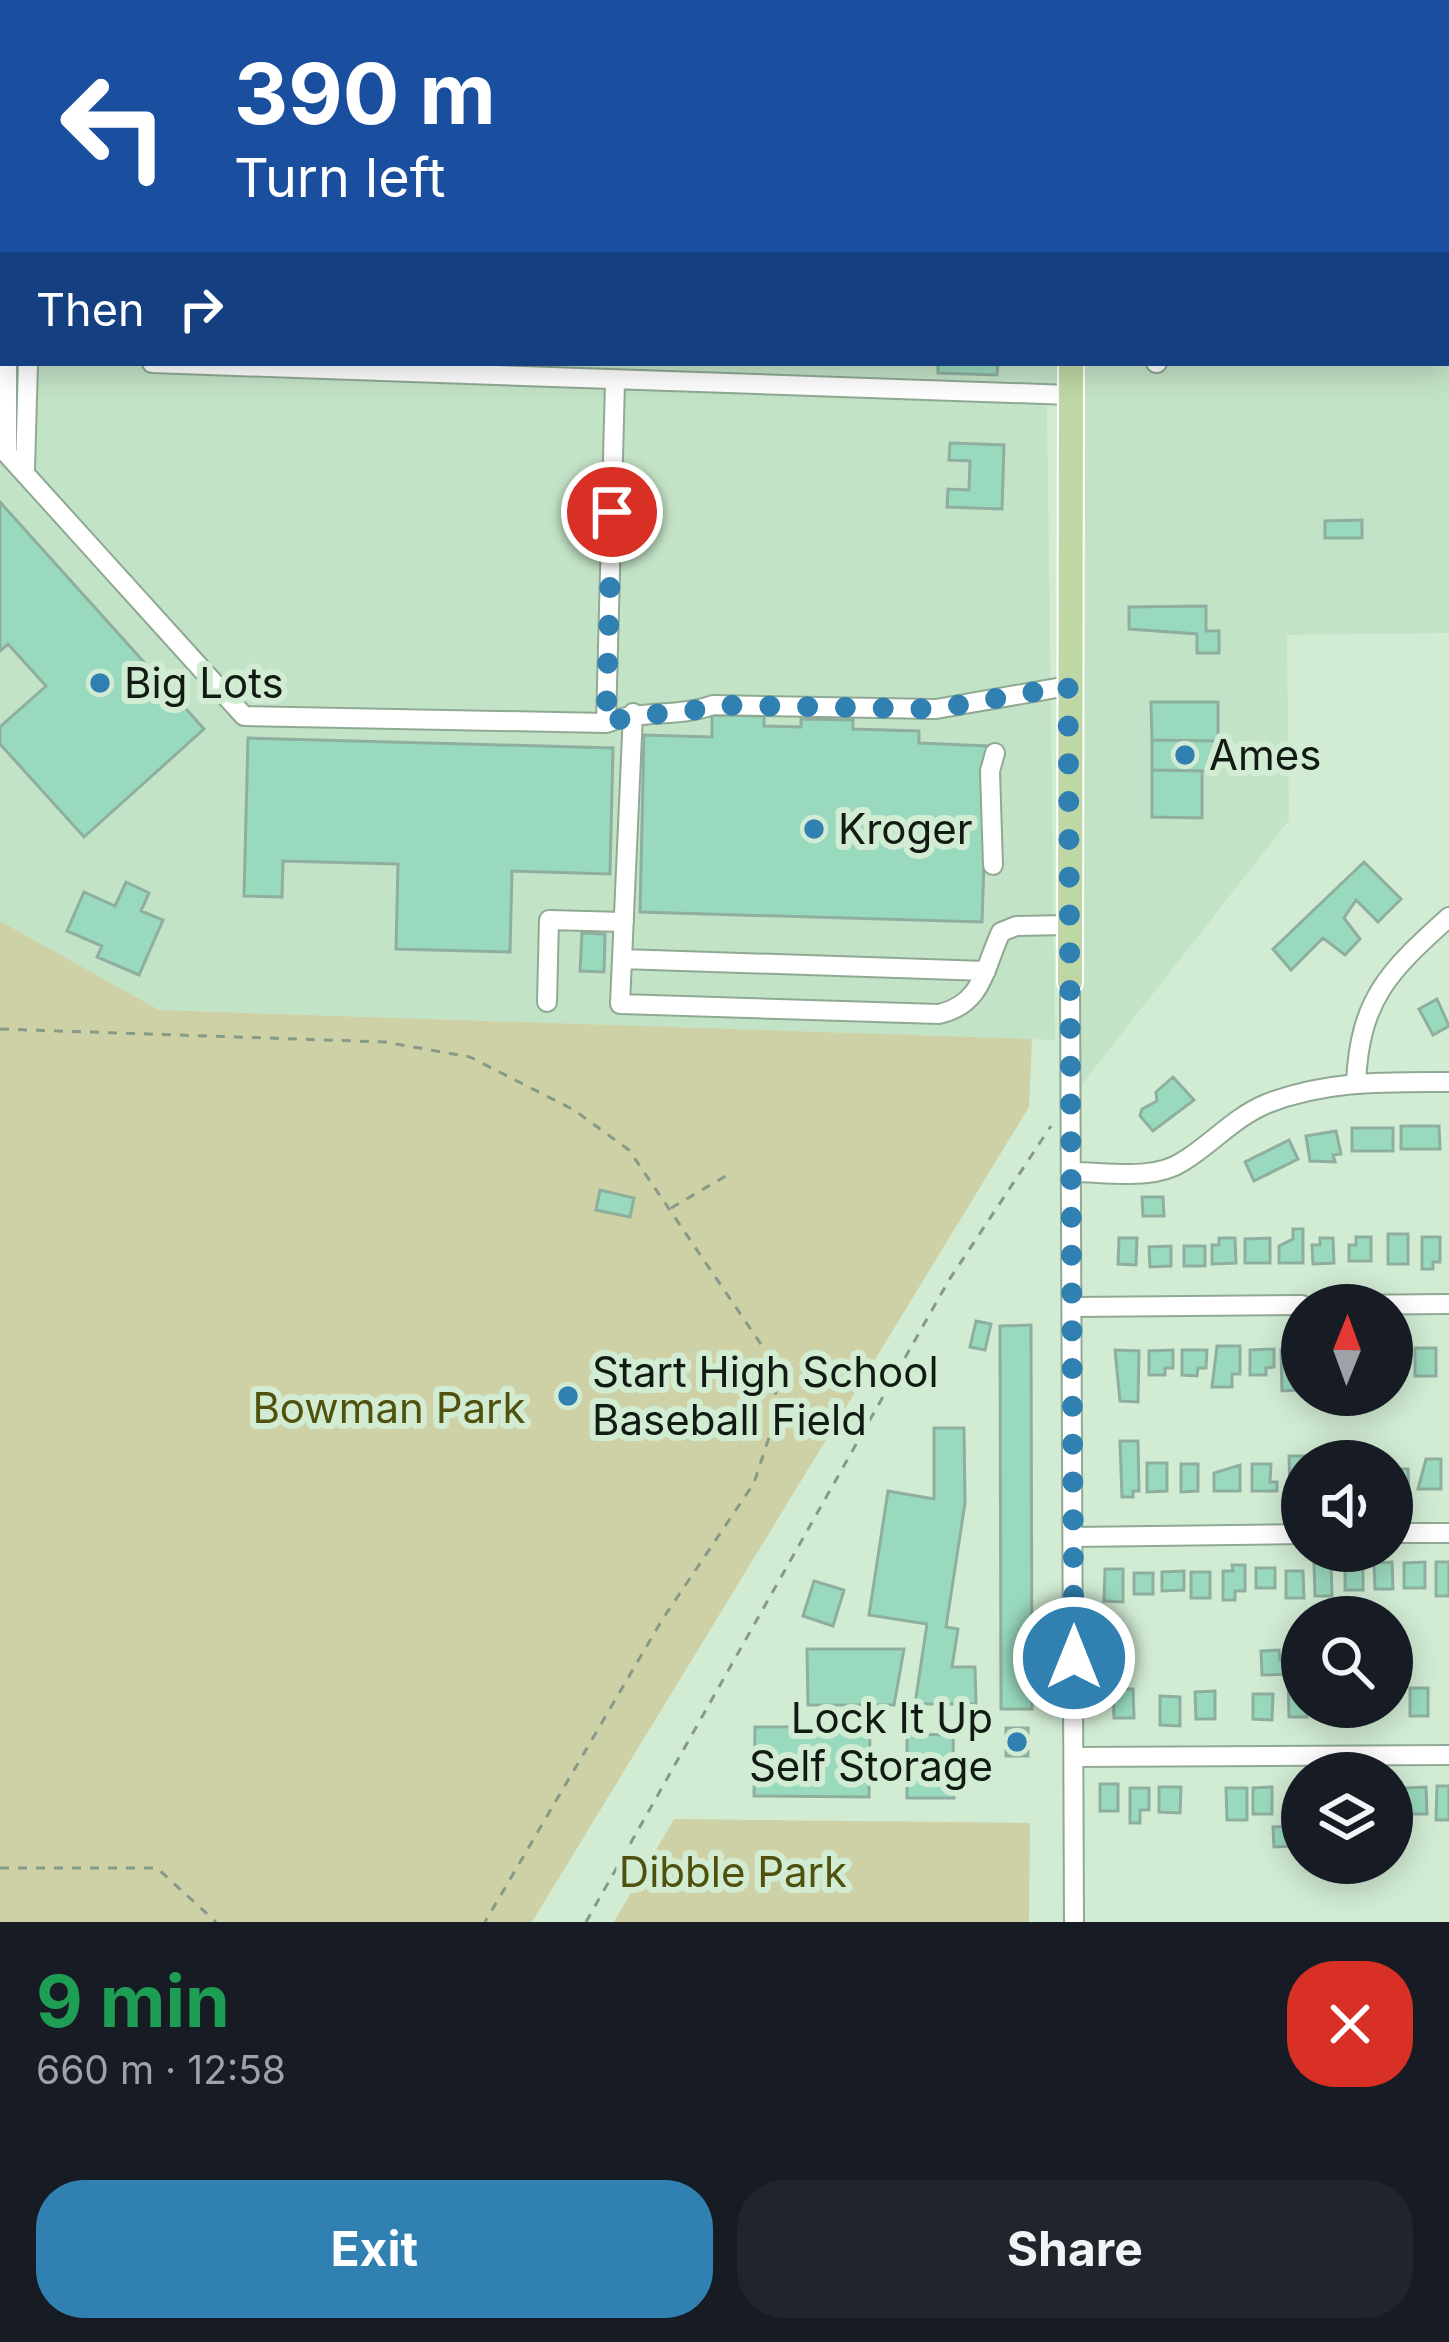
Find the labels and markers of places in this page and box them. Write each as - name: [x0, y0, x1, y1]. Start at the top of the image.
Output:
- pin: [561, 461, 663, 563]
- place label: Big Lots: [124, 657, 284, 708]
- marker: Big Lots: [87, 670, 113, 696]
- place label: Ames: [1209, 729, 1321, 780]
- marker: Ames: [1172, 742, 1198, 768]
- place label: Kroger: [838, 803, 973, 854]
- marker: Kroger: [801, 816, 827, 842]
- place label: Start High School Baseball Field: [592, 1346, 939, 1445]
- marker: Start High School Baseball Field: [555, 1383, 581, 1409]
- place label: Lock It Up Self Storage: [749, 1692, 993, 1791]
- marker: Lock It Up Self Storage: [1004, 1729, 1030, 1755]

